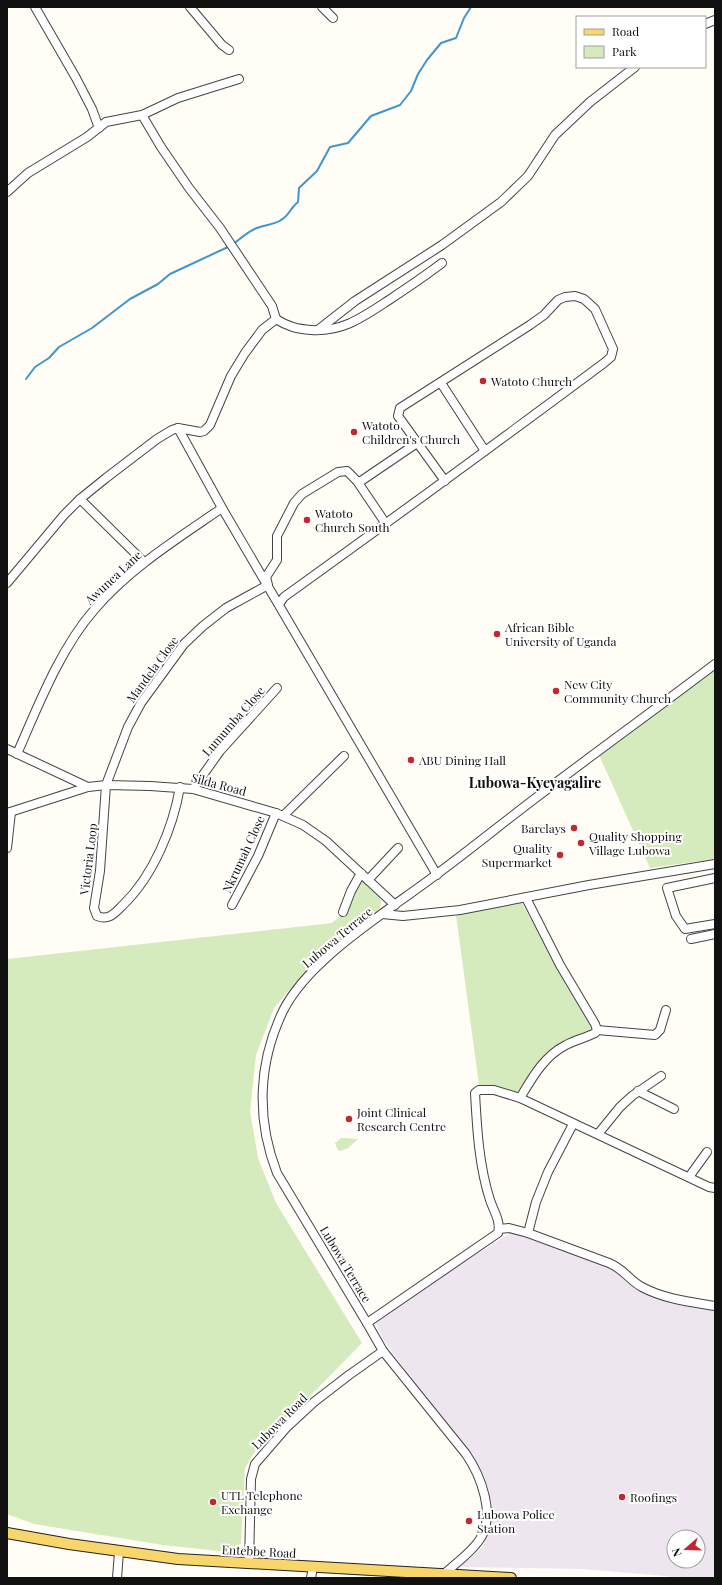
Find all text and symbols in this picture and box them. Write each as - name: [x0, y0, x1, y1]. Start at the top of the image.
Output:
- legend: [576, 16, 706, 68]
- text: Road: [612, 23, 639, 39]
- text: Park: [612, 43, 637, 59]
- place label: Watoto Church: [490, 373, 572, 389]
- marker: Watoto Church: [478, 376, 488, 386]
- place label: Watoto Children's Church: [361, 417, 460, 447]
- marker: Watoto Children's Church: [349, 427, 359, 437]
- place label: Watoto Church South: [314, 505, 390, 535]
- marker: Watoto Church South: [302, 515, 312, 525]
- street label: Awunea Lane: [80, 547, 145, 608]
- place label: African Bible University of Uganda: [504, 619, 616, 649]
- marker: African Bible University of Uganda: [492, 629, 502, 639]
- street label: Mandela Close: [122, 633, 182, 705]
- place label: New City Community Church: [564, 676, 671, 706]
- street label: Lumumba Close: [198, 683, 268, 759]
- marker: New City Community Church: [551, 686, 561, 696]
- place label: ABU Dining Hall: [418, 752, 507, 768]
- marker: ABU Dining Hall: [406, 755, 416, 765]
- street label: Silda Road: [190, 769, 248, 799]
- district label: Lubowa-Kyeyagalire: [469, 773, 601, 792]
- street label: Nkrumah Close: [218, 813, 268, 895]
- place label: Barclays: [521, 820, 566, 836]
- street label: Victoria Loop: [76, 822, 100, 897]
- marker: Barclays: [569, 823, 579, 833]
- place label: Quality Shopping Village Lubowa: [588, 828, 682, 858]
- marker: Quality Shopping Village Lubowa: [576, 838, 586, 848]
- place label: Quality Supermarket: [482, 840, 553, 870]
- marker: Quality Supermarket: [555, 850, 565, 860]
- street label: Lubowa Terrace: [299, 903, 375, 971]
- place label: Joint Clinical Research Centre: [356, 1104, 446, 1134]
- marker: Joint Clinical Research Centre: [344, 1114, 354, 1124]
- street label: Lubowa Terrace: [317, 1223, 375, 1305]
- street label: Lubowa Road: [248, 1390, 310, 1452]
- place label: UTL Telephone Exchange: [221, 1487, 303, 1517]
- place label: Roofings: [630, 1489, 677, 1505]
- marker: Roofings: [617, 1492, 627, 1502]
- marker: UTL Telephone Exchange: [208, 1497, 218, 1507]
- place label: Lubowa Police Station: [477, 1506, 554, 1536]
- marker: Lubowa Police Station: [464, 1516, 474, 1526]
- north arrow: [666, 1529, 706, 1569]
- street label: Entebbe Road: [221, 1541, 297, 1561]
- text: N: [668, 1546, 685, 1559]

